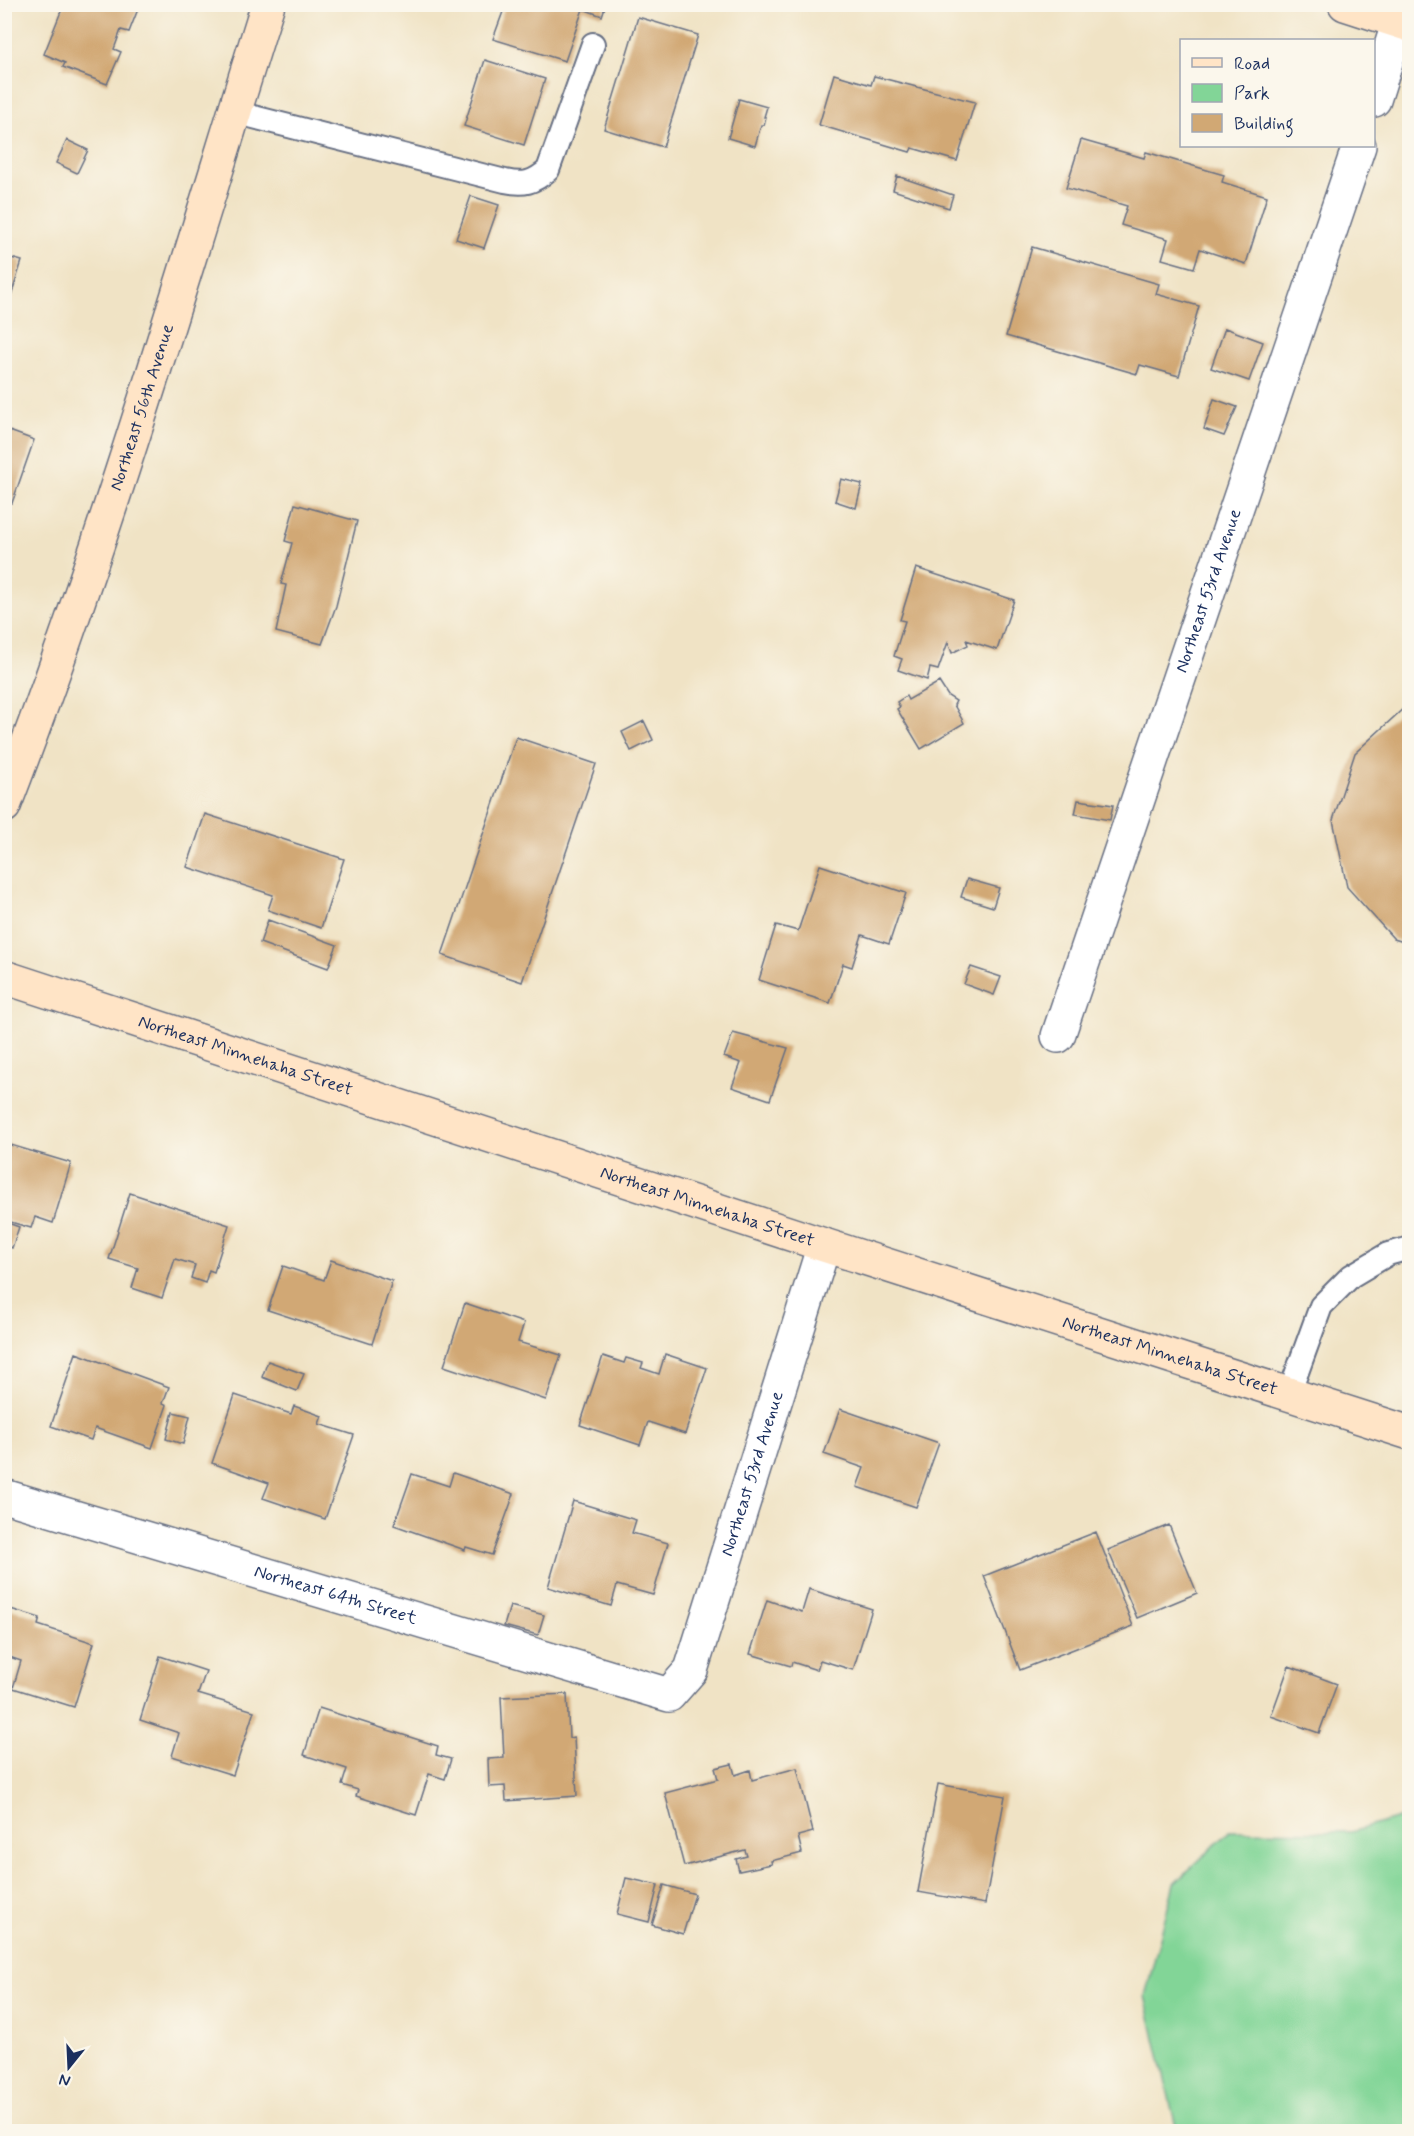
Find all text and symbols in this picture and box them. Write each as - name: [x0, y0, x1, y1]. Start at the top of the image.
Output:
- legend: [1180, 39, 1375, 147]
- text: Road: [1234, 52, 1270, 76]
- text: Park: [1234, 82, 1270, 106]
- text: Building: [1234, 112, 1294, 138]
- street label: Northeast 56th Avenue: [104, 321, 180, 494]
- street label: Northeast 53rd Avenue: [1170, 505, 1247, 676]
- street label: Northeast Minnehaha Street: [135, 1010, 356, 1102]
- street label: Northeast Minnehaha Street: [597, 1161, 818, 1253]
- street label: Northeast Minnehaha Street: [1059, 1310, 1280, 1402]
- street label: Northeast 53rd Avenue: [715, 1388, 790, 1559]
- street label: Northeast 64th Street: [251, 1560, 420, 1631]
- north arrow: [39, 2037, 99, 2097]
- text: N: [57, 2068, 73, 2091]

